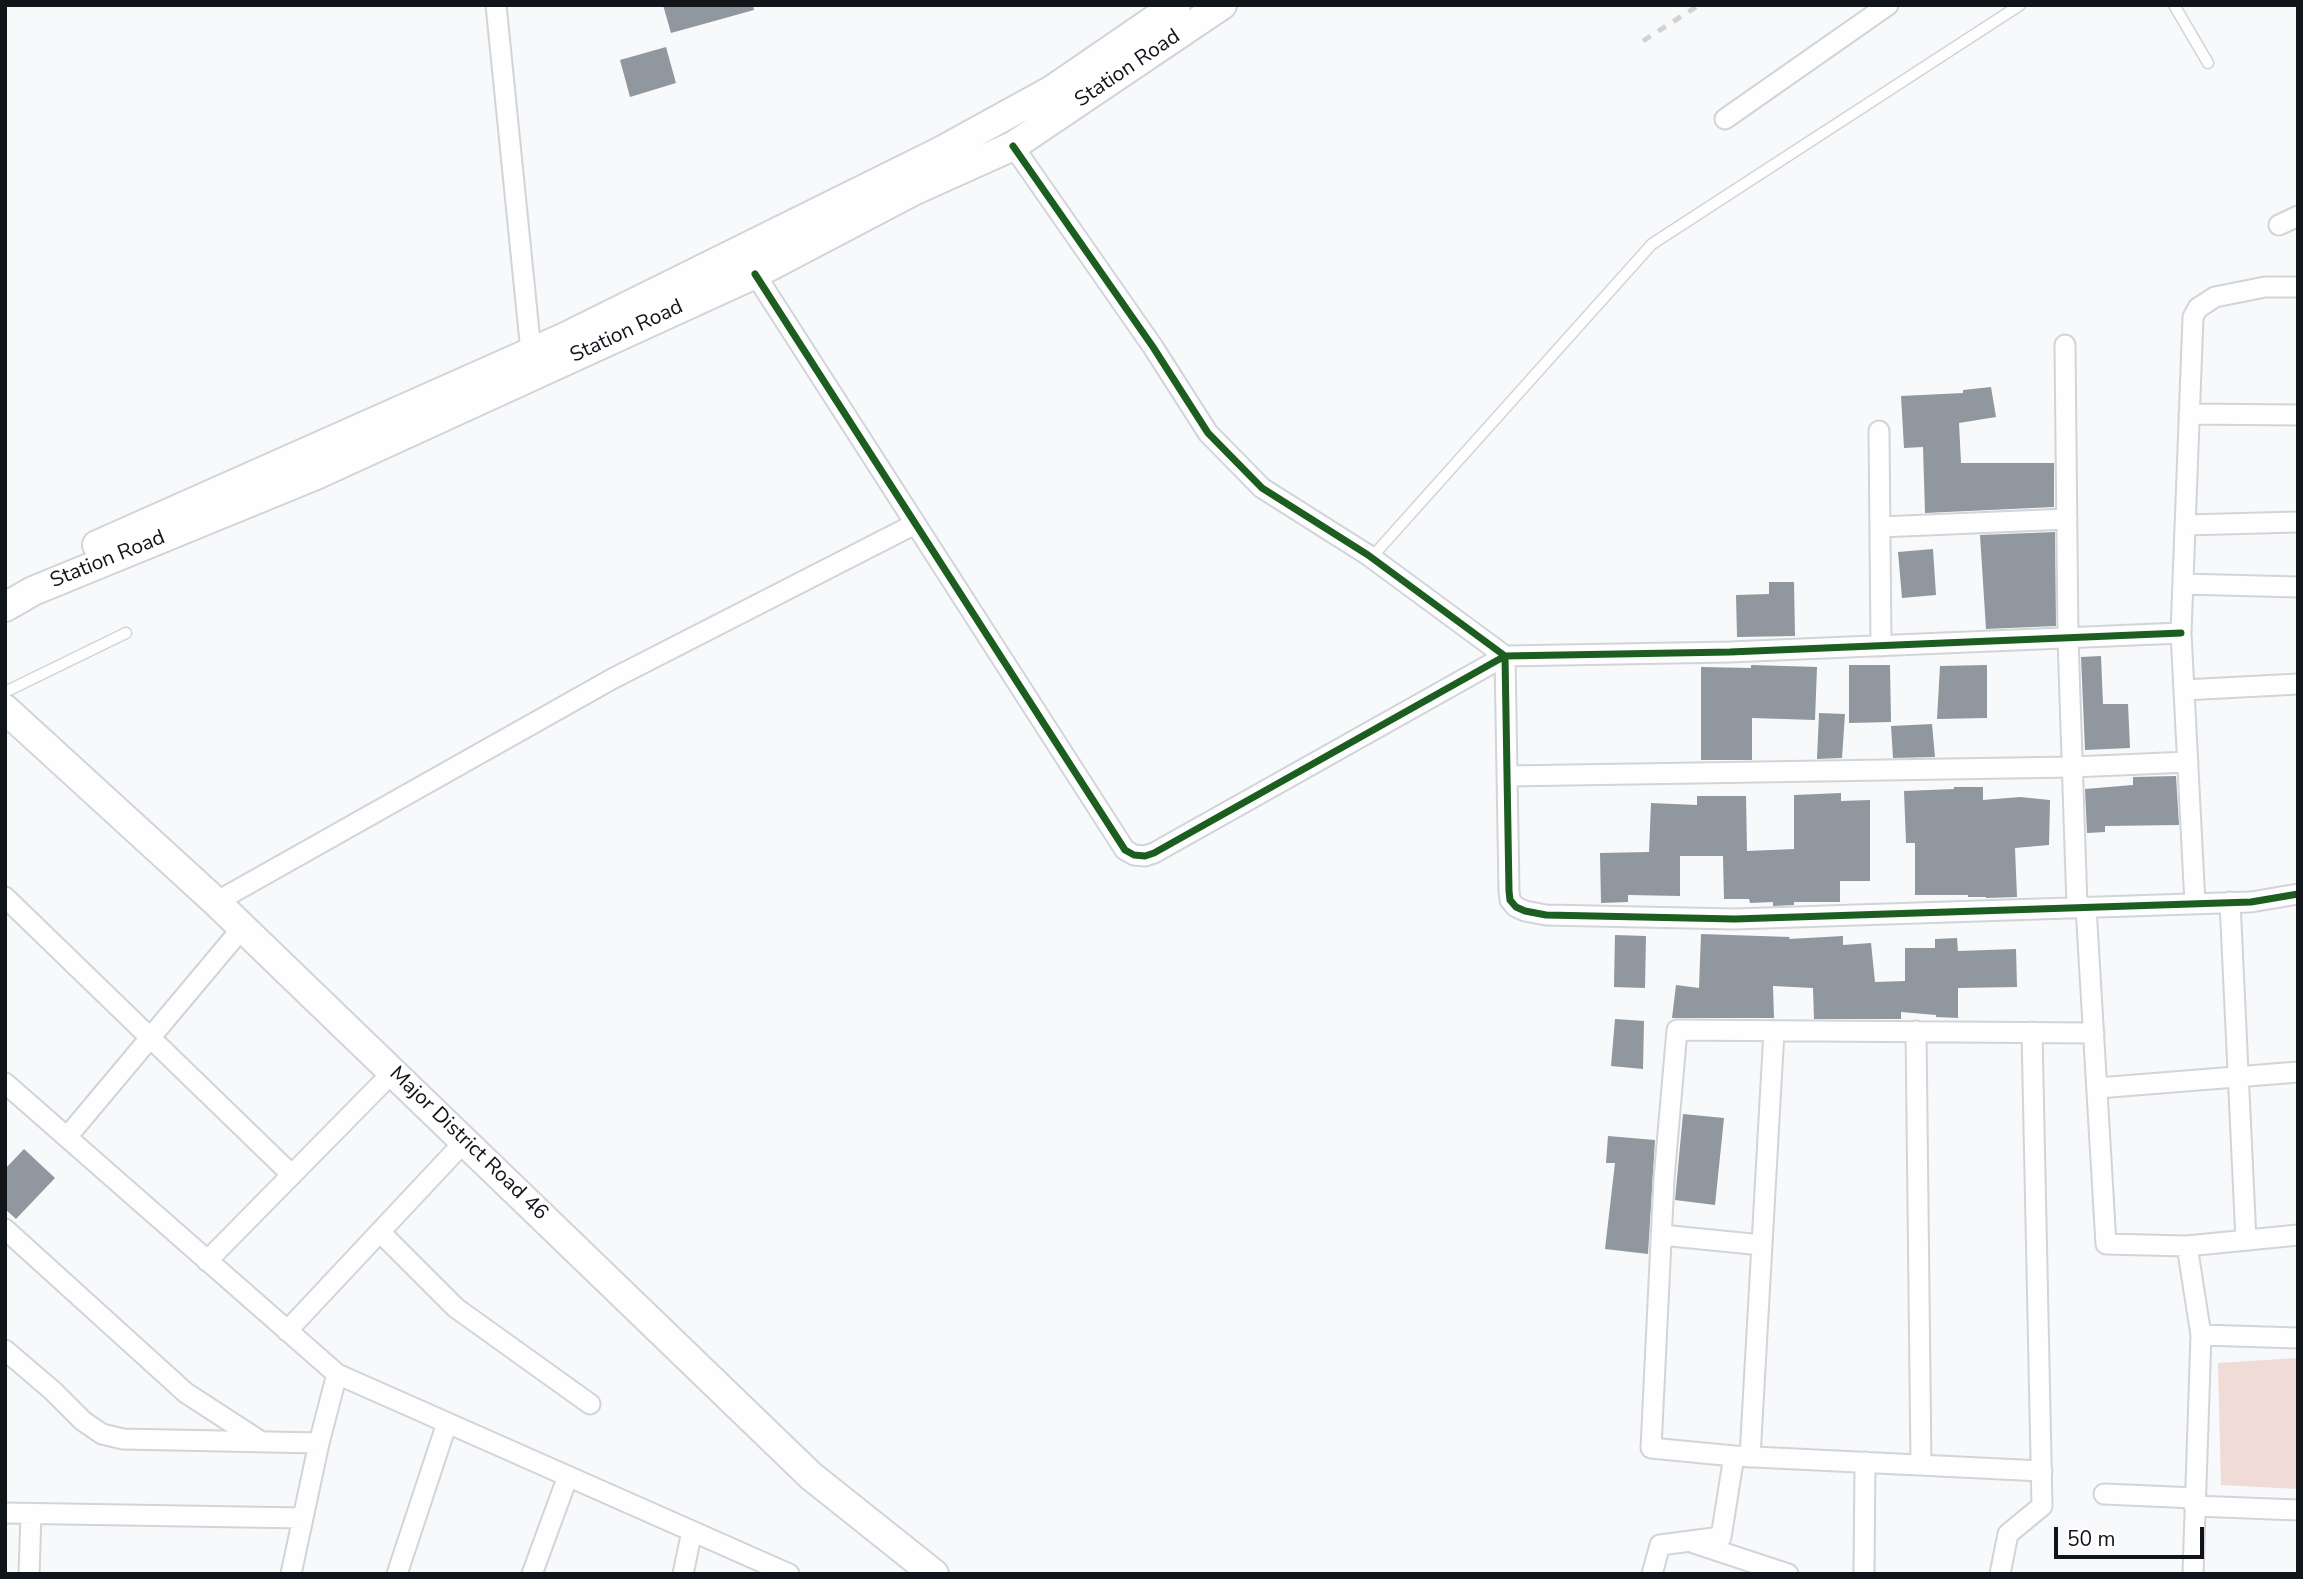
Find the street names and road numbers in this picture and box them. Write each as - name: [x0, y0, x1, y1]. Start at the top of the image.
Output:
- street label: Station Road: [1071, 25, 1185, 113]
- street label: Station Road: [567, 295, 687, 369]
- street label: Station Road: [47, 526, 169, 594]
- street label: Major District Road 46: [383, 1062, 553, 1226]

